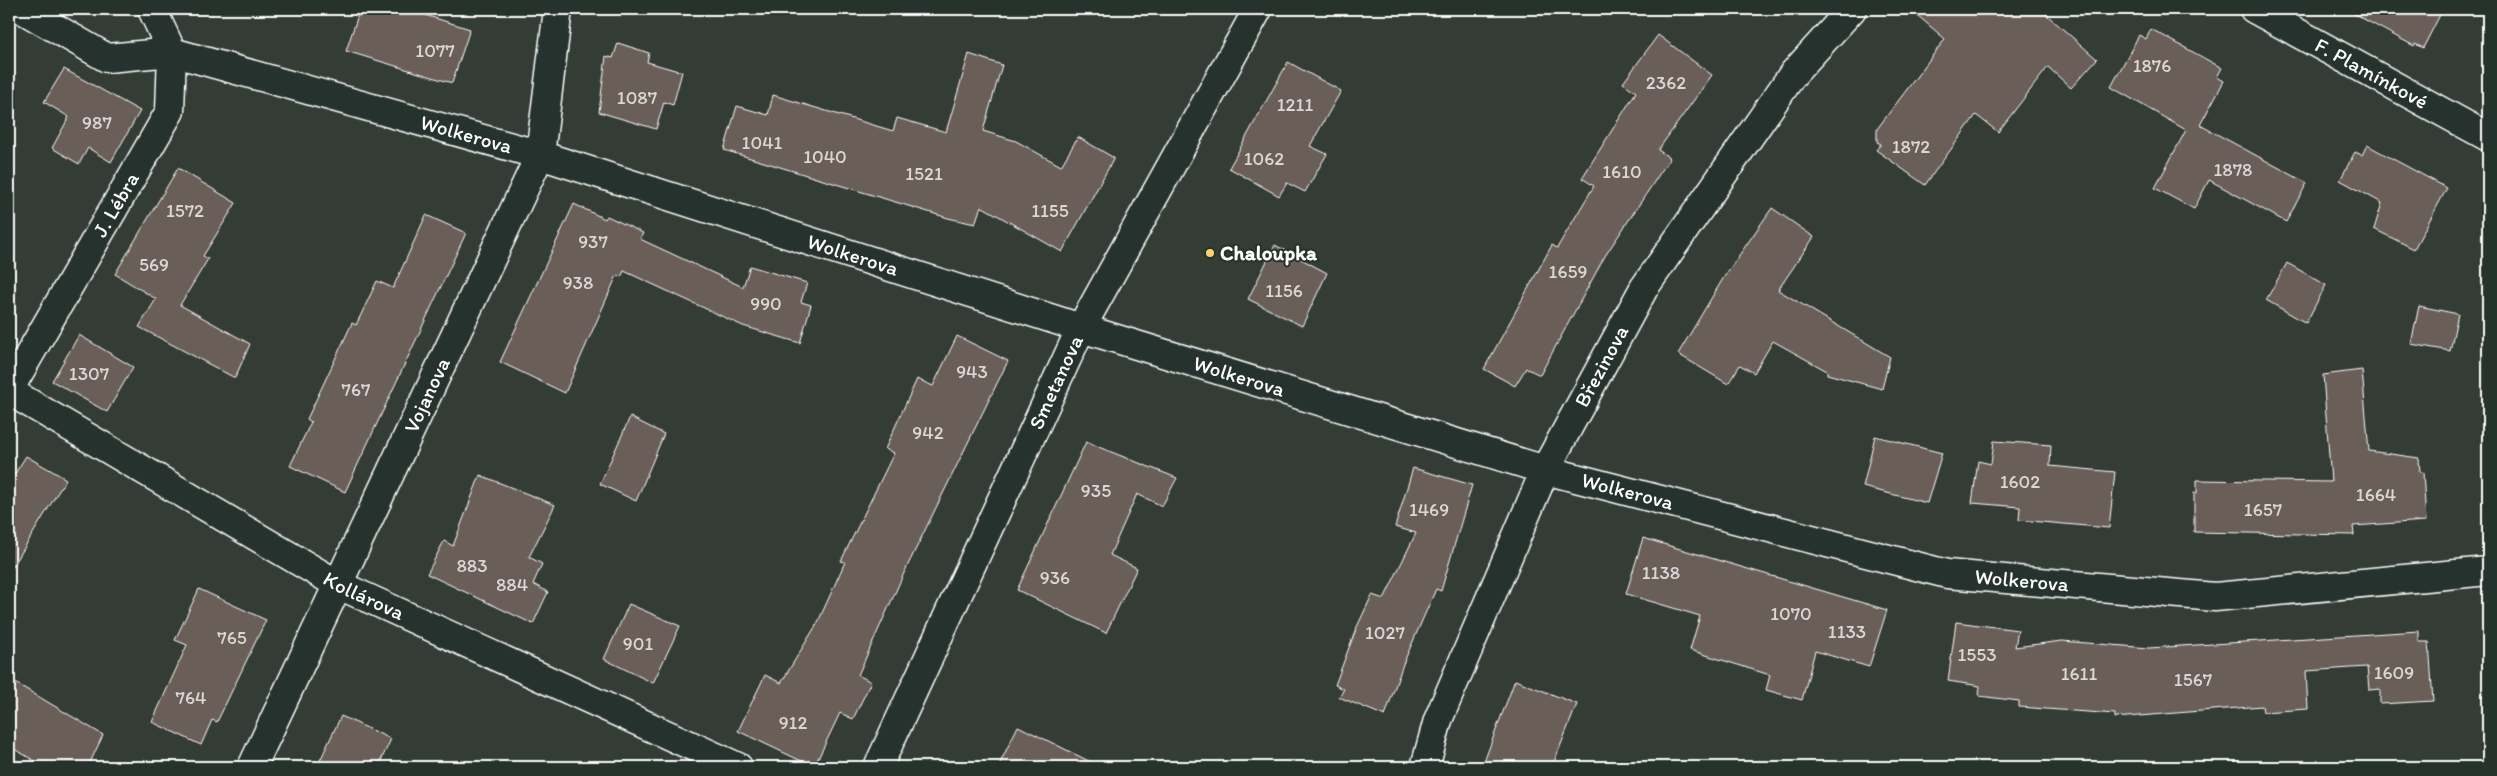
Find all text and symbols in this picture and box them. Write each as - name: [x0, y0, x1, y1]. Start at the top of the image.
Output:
- street label: F. Plamínkové: [2311, 32, 2433, 114]
- house number: 1077: [415, 39, 455, 62]
- house number: 1876: [2133, 54, 2171, 77]
- house number: 2362: [1646, 71, 1686, 94]
- house number: 1087: [617, 86, 657, 109]
- house number: 1211: [1277, 93, 1313, 116]
- street label: Wolkerova: [418, 109, 515, 159]
- house number: 987: [82, 111, 112, 134]
- house number: 1041: [742, 131, 783, 154]
- house number: 1872: [1892, 135, 1930, 158]
- house number: 1040: [803, 145, 847, 168]
- house number: 1062: [1244, 147, 1284, 170]
- house number: 1878: [2213, 158, 2253, 181]
- house number: 1610: [1602, 160, 1642, 183]
- house number: 1521: [905, 162, 943, 185]
- street label: J. Lébra: [87, 168, 144, 241]
- house number: 1572: [166, 199, 204, 222]
- house number: 1155: [1031, 199, 1069, 222]
- street label: Wolkerova: [804, 228, 902, 281]
- house number: 937: [578, 230, 608, 253]
- place label: Chaloupka: [1220, 240, 1318, 266]
- marker: Chaloupka: [1204, 247, 1216, 259]
- house number: 569: [139, 253, 169, 276]
- house number: 1659: [1549, 260, 1587, 283]
- house number: 938: [563, 271, 593, 294]
- house number: 1156: [1265, 279, 1303, 302]
- house number: 990: [750, 292, 782, 315]
- street label: Březinova: [1569, 320, 1633, 411]
- street label: Smetanova: [1023, 331, 1088, 433]
- street label: Wolkerova: [1191, 350, 1288, 402]
- street label: Vojanova: [398, 353, 455, 437]
- house number: 943: [956, 360, 988, 383]
- house number: 1307: [69, 362, 109, 385]
- house number: 767: [342, 378, 370, 401]
- house number: 942: [912, 421, 944, 444]
- street label: Wolkerova: [1579, 467, 1676, 515]
- house number: 1602: [2000, 470, 2040, 493]
- house number: 935: [1081, 479, 1111, 502]
- house number: 1664: [2356, 483, 2396, 506]
- house number: 1469: [1409, 498, 1449, 521]
- house number: 1657: [2244, 498, 2282, 521]
- house number: 883: [456, 554, 488, 577]
- house number: 1138: [1642, 561, 1680, 584]
- street label: Wolkerova: [1974, 563, 2070, 596]
- street label: Kollárova: [319, 566, 409, 625]
- house number: 936: [1040, 566, 1070, 589]
- house number: 884: [496, 573, 528, 596]
- house number: 1070: [1770, 602, 1812, 625]
- house number: 1133: [1828, 620, 1866, 643]
- house number: 1027: [1365, 621, 1405, 644]
- house number: 765: [217, 626, 247, 649]
- house number: 901: [623, 632, 653, 655]
- house number: 1553: [1957, 643, 1997, 666]
- house number: 1609: [2374, 661, 2414, 684]
- house number: 1611: [2061, 662, 2097, 685]
- house number: 1567: [2174, 668, 2212, 691]
- house number: 764: [176, 686, 206, 709]
- house number: 912: [779, 711, 807, 734]

